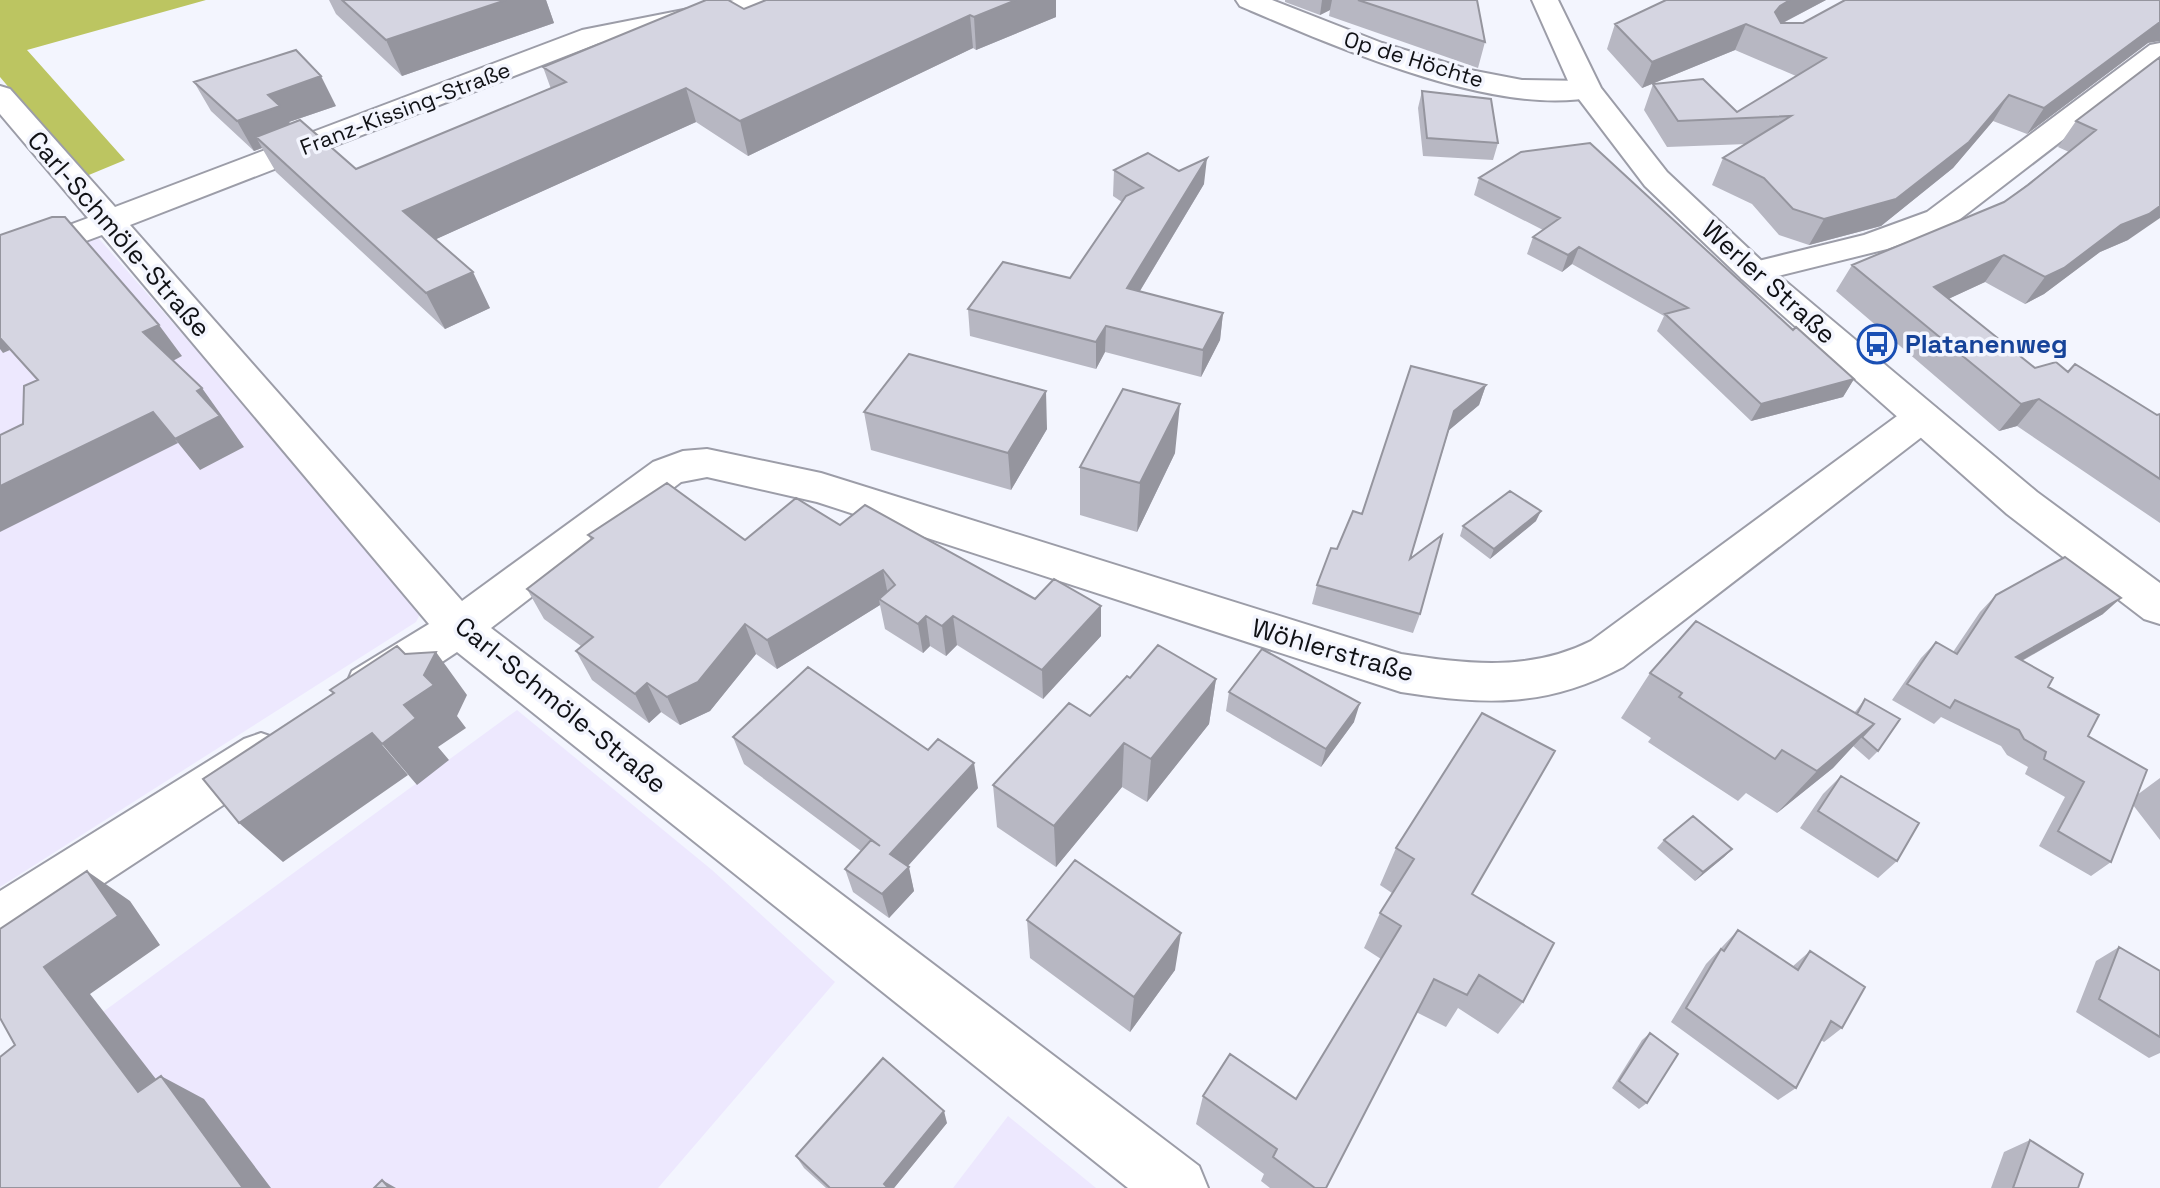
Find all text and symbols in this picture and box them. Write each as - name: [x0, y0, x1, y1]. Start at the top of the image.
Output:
- street label: Op de Höchte: [1341, 24, 1487, 94]
- street label: Franz-Kissing-Straße: [296, 55, 514, 161]
- street label: Carl-Schmöle-Straße: [20, 124, 218, 344]
- street label: Werler Straße: [1695, 213, 1843, 351]
- bus stop icon: Platanenweg: [1856, 323, 1898, 365]
- place label: Platanenweg: [1905, 327, 2068, 361]
- street label: Carl-Schmöle-Straße: [448, 609, 674, 801]
- street label: Wöhlerstraße: [1248, 611, 1418, 689]

